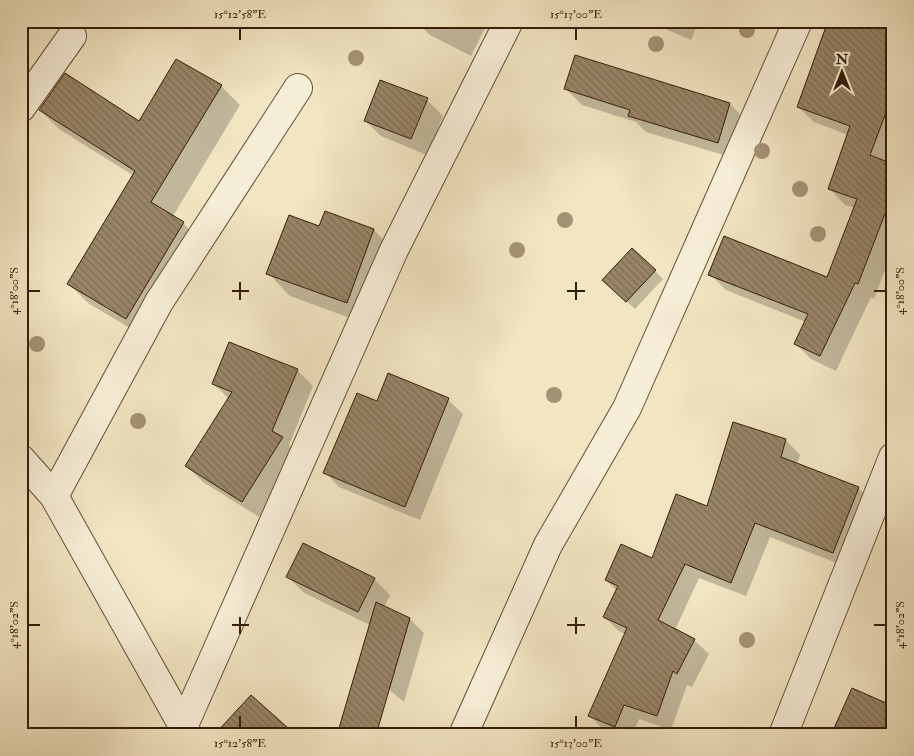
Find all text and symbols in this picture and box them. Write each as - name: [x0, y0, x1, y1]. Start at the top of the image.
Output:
- text: 15°12'58"E: [214, 7, 266, 22]
- text: 15°13'00"E: [550, 7, 602, 22]
- north arrow: [816, 48, 866, 98]
- text: N: [835, 51, 849, 68]
- text: 4°18'00"S: [7, 267, 22, 315]
- text: 4°18'00"S: [893, 267, 908, 315]
- text: 4°18'02"S: [7, 601, 22, 649]
- text: 4°18'02"S: [893, 601, 908, 649]
- text: 15°12'58"E: [214, 736, 266, 751]
- text: 15°13'00"E: [550, 736, 602, 751]

